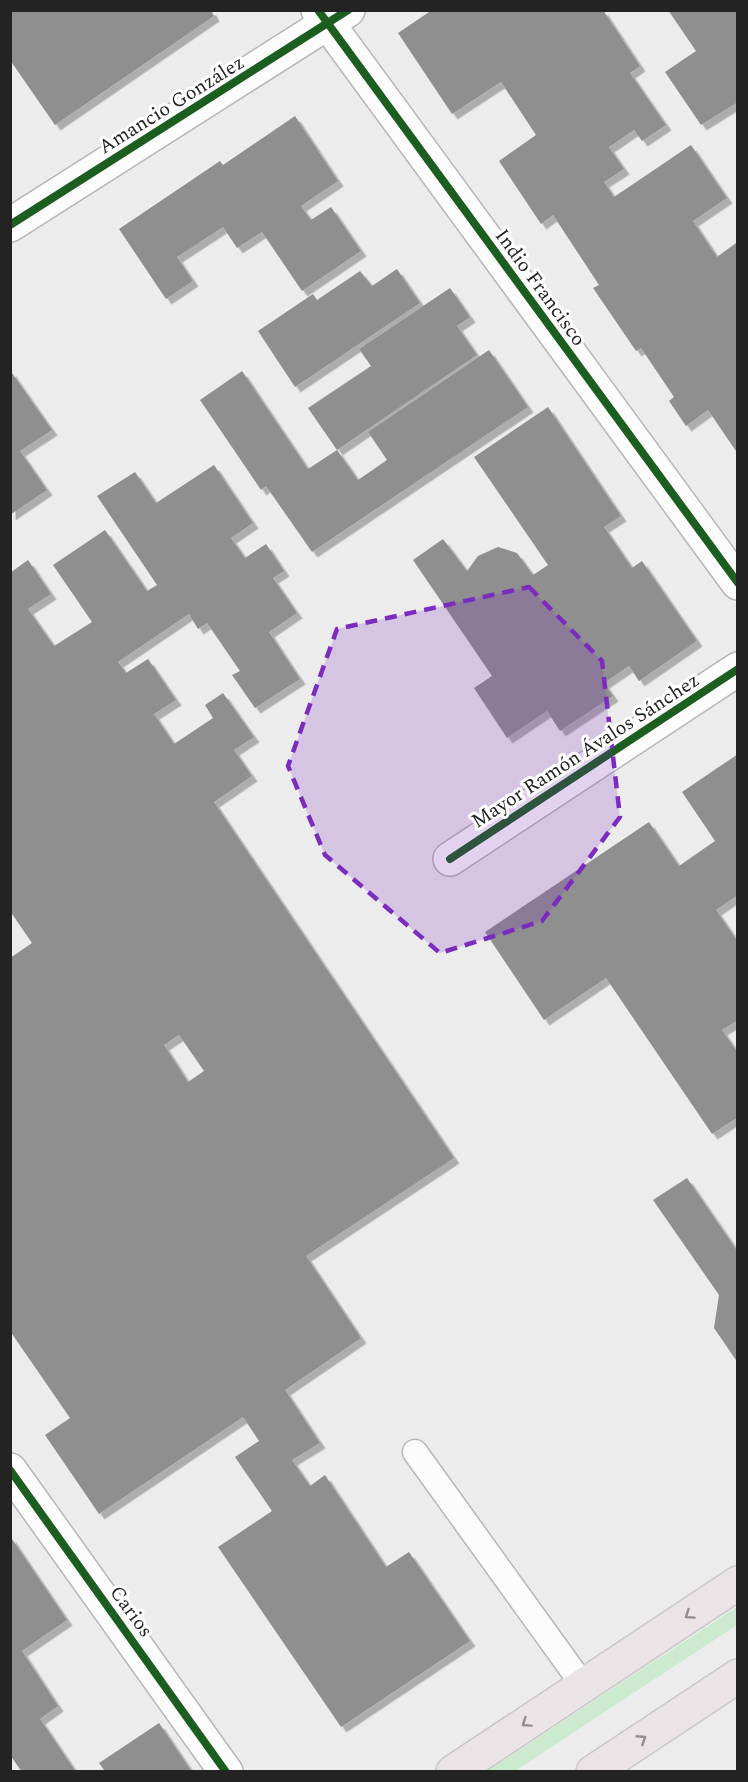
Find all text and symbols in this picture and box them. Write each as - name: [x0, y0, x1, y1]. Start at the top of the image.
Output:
- street label: Amancio González: [93, 48, 250, 162]
- street label: Indio Francisco: [487, 223, 593, 353]
- street label: Mayor Ramón Ávalos Sánchez: [465, 666, 706, 836]
- street label: Carios: [102, 1579, 160, 1644]
- one-way arrow: [684, 1608, 695, 1619]
- one-way arrow: [522, 1716, 533, 1727]
- one-way arrow: [635, 1735, 646, 1746]

